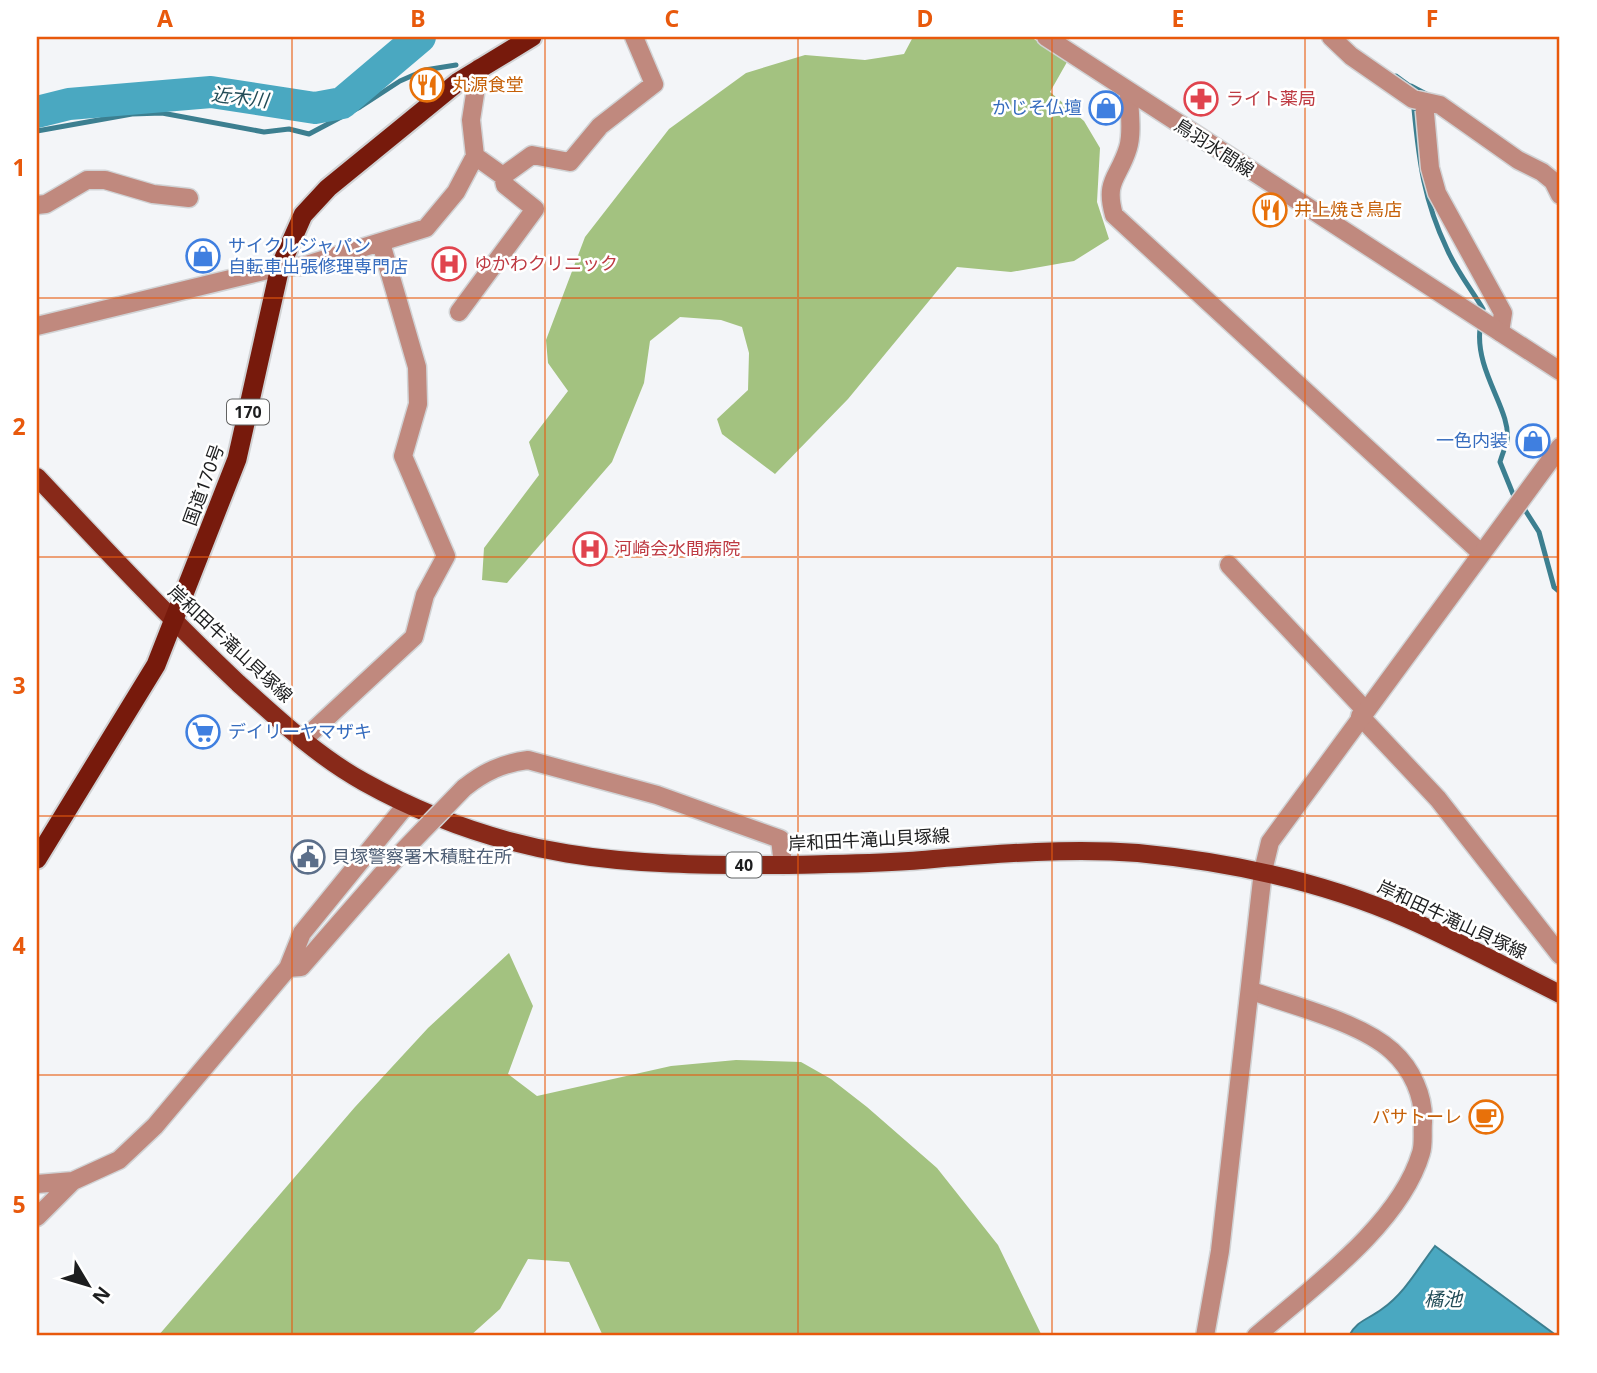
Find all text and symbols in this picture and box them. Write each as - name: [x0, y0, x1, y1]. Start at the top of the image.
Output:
- text: A: [157, 2, 173, 34]
- text: B: [410, 2, 426, 34]
- text: C: [665, 2, 680, 34]
- text: D: [917, 2, 933, 34]
- text: E: [1172, 2, 1184, 34]
- text: F: [1426, 2, 1438, 34]
- restaurant icon: 丸源食堂: [408, 66, 446, 104]
- place label: 丸源食堂: [452, 72, 524, 96]
- pharmacy icon: ライト薬局: [1182, 80, 1220, 118]
- water label: 近木川: [210, 81, 272, 114]
- place label: ライト薬局: [1226, 86, 1316, 110]
- shop icon: かじそ仏壇: [1087, 89, 1125, 127]
- place label: かじそ仏壇: [992, 95, 1082, 119]
- street label: 鳥羽水間線: [1170, 113, 1259, 182]
- text: 1: [12, 151, 26, 183]
- restaurant icon: 井上焼き鳥店: [1251, 191, 1289, 229]
- place label: 井上焼き鳥店: [1294, 197, 1402, 221]
- place label: サイクルジャパン 自転車出張修理専門店: [228, 233, 408, 278]
- shop icon: サイクルジャパン 自転車出張修理専門店: [184, 237, 222, 275]
- hospital icon: ゆかわクリニック: [430, 245, 468, 283]
- place label: ゆかわクリニック: [474, 251, 618, 275]
- road number: 170: [227, 400, 269, 424]
- text: 2: [12, 410, 26, 442]
- shop icon: 一色内装: [1514, 422, 1552, 460]
- place label: 一色内装: [1436, 428, 1508, 452]
- street label: 国道170号: [177, 441, 229, 529]
- hospital icon: 河崎会水間病院: [571, 530, 609, 568]
- place label: 河崎会水間病院: [614, 536, 740, 560]
- street label: 岸和田牛滝山貝塚線: [163, 579, 298, 707]
- text: 3: [12, 669, 26, 701]
- supermarket icon: デイリーヤマザキ: [184, 713, 222, 751]
- place label: デイリーヤマザキ: [228, 719, 372, 743]
- street label: 岸和田牛滝山貝塚線: [787, 823, 950, 855]
- public building icon: 貝塚警察署木積駐在所: [289, 838, 327, 876]
- place label: 貝塚警察署木積駐在所: [332, 844, 512, 868]
- road number: 40: [726, 852, 762, 878]
- street label: 岸和田牛滝山貝塚線: [1374, 874, 1531, 964]
- text: 4: [12, 929, 26, 961]
- cafe icon: パサトーレ: [1467, 1098, 1505, 1136]
- place label: パサトーレ: [1372, 1104, 1462, 1128]
- text: 5: [12, 1188, 26, 1220]
- north arrow: [52, 1250, 122, 1320]
- text: N: [86, 1281, 116, 1310]
- water label: 橘池: [1424, 1286, 1464, 1312]

